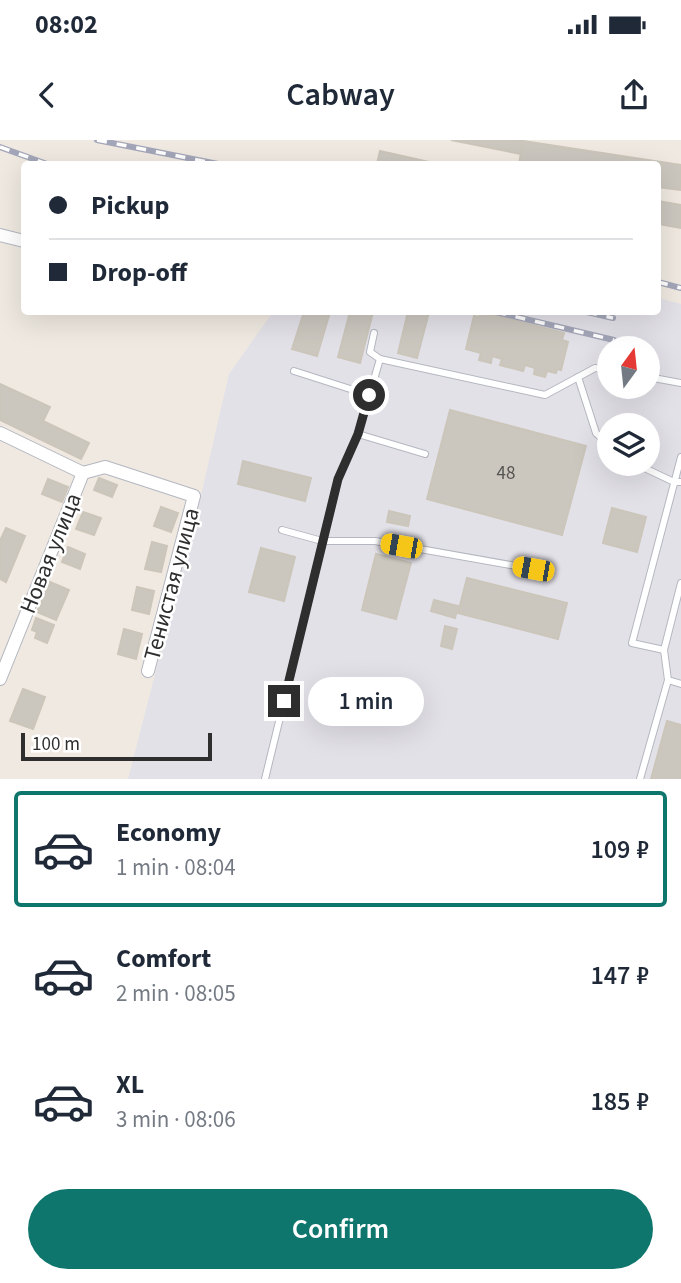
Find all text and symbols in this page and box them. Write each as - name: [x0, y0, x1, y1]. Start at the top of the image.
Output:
- text: 08:02: [35, 6, 98, 43]
- text: Cabway: [286, 72, 395, 118]
- icon: back: [28, 76, 66, 114]
- icon: share: [615, 76, 653, 114]
- text: Pickup: [91, 187, 169, 224]
- text: Drop-off: [91, 254, 187, 291]
- north arrow: [597, 336, 660, 399]
- map controls: [597, 336, 660, 476]
- route start: [353, 379, 385, 411]
- button: layers: [597, 413, 660, 476]
- house number: 48: [497, 460, 515, 487]
- street label: Новая улица: [11, 488, 90, 618]
- street label: Тенистая улица: [135, 504, 208, 664]
- car: [379, 532, 424, 560]
- car: [511, 555, 556, 583]
- callout: 1 min: [308, 676, 424, 726]
- route end: [268, 685, 300, 717]
- text: 1 min: [339, 685, 393, 718]
- scale bar: [21, 730, 212, 762]
- text: 100 m: [32, 731, 80, 758]
- text: Economy: [116, 814, 221, 851]
- icon: car: [32, 818, 95, 881]
- text: 109 ₽: [590, 831, 649, 868]
- text: 1 min · 08:04: [116, 851, 236, 884]
- text: Comfort: [116, 940, 211, 977]
- icon: car: [32, 944, 95, 1007]
- text: 147 ₽: [590, 957, 649, 994]
- text: 2 min · 08:05: [116, 977, 236, 1010]
- text: XL: [116, 1066, 144, 1103]
- icon: car: [32, 1070, 95, 1133]
- text: 185 ₽: [590, 1083, 649, 1120]
- text: 3 min · 08:06: [116, 1103, 236, 1136]
- button: Confirm: [28, 1189, 653, 1269]

